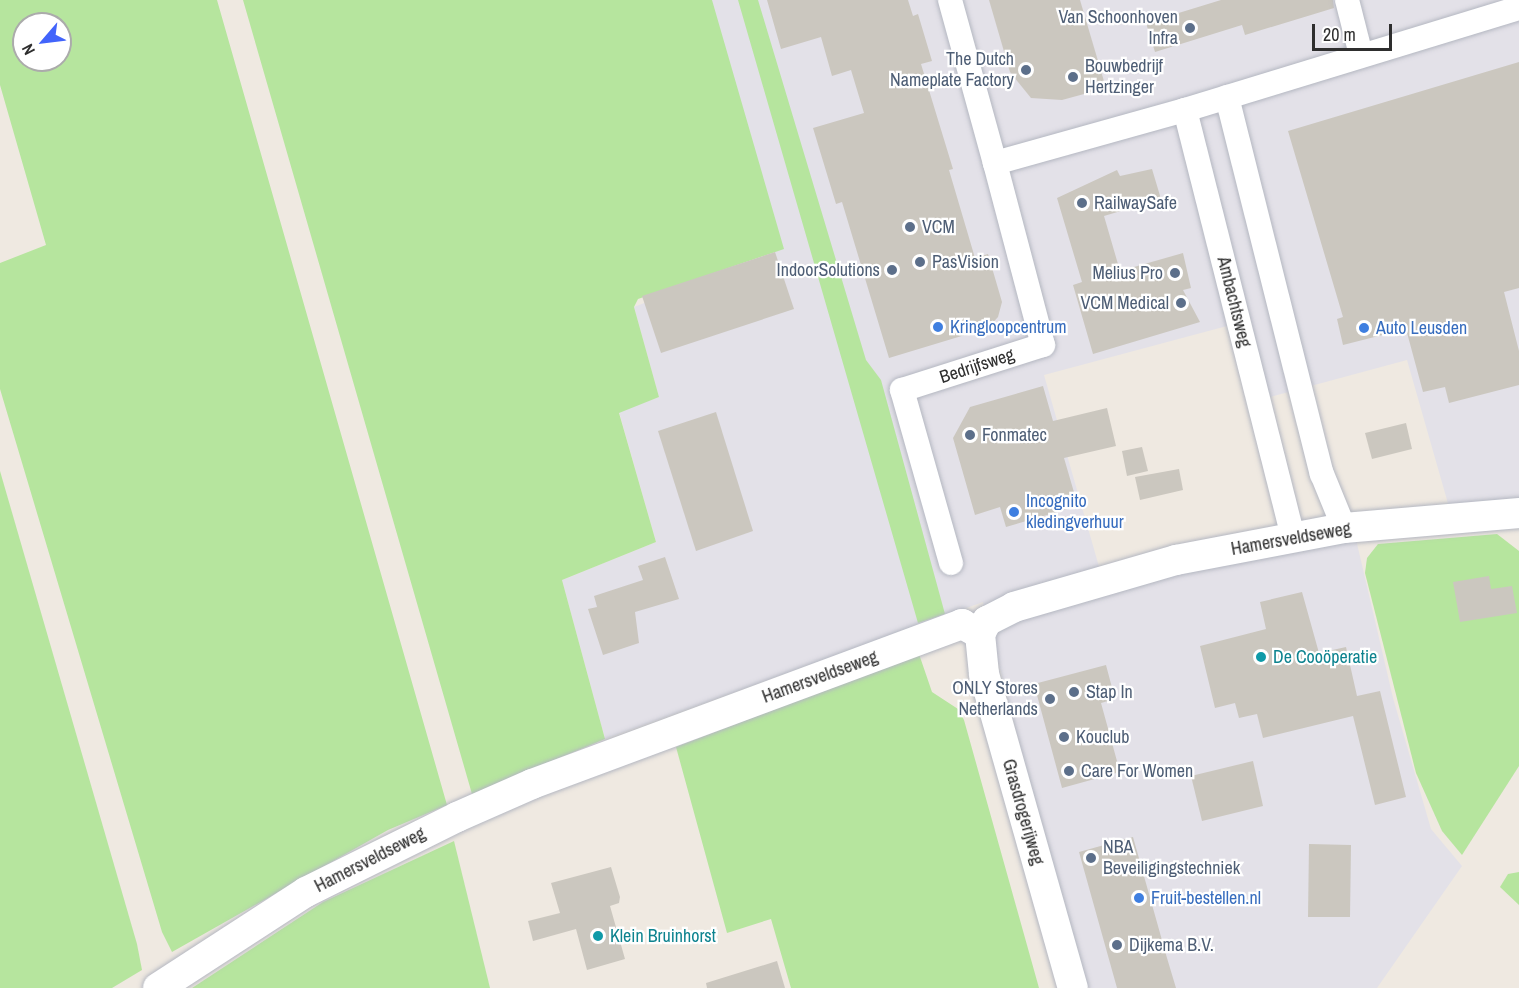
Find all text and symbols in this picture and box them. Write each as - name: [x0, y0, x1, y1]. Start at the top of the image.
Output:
- place label: Van Schoonhoven Infra: [1058, 7, 1178, 50]
- north arrow: [12, 12, 72, 72]
- scale bar: [1315, 12, 1394, 50]
- marker: Van Schoonhoven Infra: [1183, 21, 1197, 35]
- text: 20 m: [1323, 22, 1356, 47]
- text: N: [16, 40, 40, 59]
- place label: The Dutch Nameplate Factory: [890, 49, 1014, 92]
- place label: Bouwbedrijf Hertzinger: [1085, 56, 1163, 98]
- marker: The Dutch Nameplate Factory: [1019, 63, 1033, 77]
- marker: Bouwbedrijf Hertzinger: [1066, 70, 1080, 84]
- place label: RailwaySafe: [1094, 192, 1177, 214]
- marker: RailwaySafe: [1075, 196, 1089, 210]
- place label: VCM: [922, 216, 955, 238]
- marker: VCM: [903, 220, 917, 234]
- place label: PasVision: [932, 251, 999, 273]
- street label: Ambachtsweg: [1212, 254, 1256, 350]
- marker: PasVision: [913, 255, 927, 269]
- place label: IndoorSolutions: [777, 259, 880, 281]
- place label: Melius Pro: [1092, 262, 1163, 284]
- marker: IndoorSolutions: [885, 263, 899, 277]
- marker: Melius Pro: [1168, 266, 1182, 280]
- place label: VCM Medical: [1080, 292, 1169, 314]
- marker: VCM Medical: [1174, 296, 1188, 310]
- place label: Kringloopcentrum: [950, 316, 1066, 338]
- place label: Auto Leusden: [1376, 317, 1467, 339]
- marker: Kringloopcentrum: [931, 320, 945, 334]
- marker: Auto Leusden: [1357, 321, 1371, 335]
- street label: Bedrijfsweg: [937, 344, 1017, 388]
- place label: Fonmatec: [982, 424, 1047, 446]
- marker: Fonmatec: [963, 428, 977, 442]
- place label: Incognito kledingverhuur: [1026, 491, 1124, 534]
- marker: Incognito kledingverhuur: [1007, 505, 1021, 519]
- street label: Hamersveldseweg: [1229, 518, 1353, 560]
- street label: Hamersveldseweg: [759, 646, 881, 708]
- place label: De Cooöperatie: [1273, 646, 1377, 668]
- marker: De Cooöperatie: [1254, 650, 1268, 664]
- place label: ONLY Stores Netherlands: [952, 678, 1038, 720]
- place label: Stap In: [1086, 681, 1133, 703]
- marker: Stap In: [1067, 685, 1081, 699]
- marker: ONLY Stores Netherlands: [1043, 692, 1057, 706]
- place label: Kouclub: [1076, 726, 1129, 748]
- marker: Kouclub: [1057, 730, 1071, 744]
- street label: Grasdrogerijweg: [998, 757, 1048, 867]
- place label: Care For Women: [1081, 760, 1193, 782]
- marker: Care For Women: [1062, 764, 1076, 778]
- street label: Hamersveldseweg: [311, 823, 429, 897]
- place label: NBA Beveiligingstechniek: [1103, 837, 1240, 880]
- marker: NBA Beveiligingstechniek: [1084, 851, 1098, 865]
- place label: Fruit-bestellen.nl: [1151, 887, 1261, 909]
- marker: Fruit-bestellen.nl: [1132, 891, 1146, 905]
- place label: Klein Bruinhorst: [610, 925, 716, 947]
- marker: Klein Bruinhorst: [591, 929, 605, 943]
- place label: Dijkema B.V.: [1129, 934, 1214, 956]
- marker: Dijkema B.V.: [1110, 938, 1124, 952]

